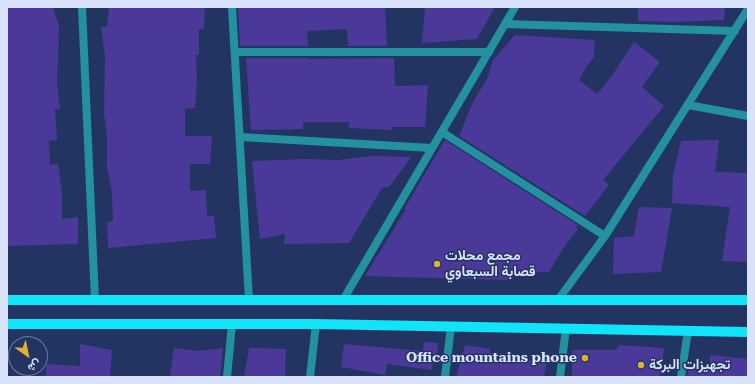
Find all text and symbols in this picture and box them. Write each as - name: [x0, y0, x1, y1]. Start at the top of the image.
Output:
- place label: مجمع محلات قصابة السبعاوي: [445, 248, 536, 280]
- marker: مجمع محلات قصابة السبعاوي: [432, 259, 442, 269]
- north arrow: [8, 336, 48, 376]
- place label: Office mountains phone: [406, 350, 577, 366]
- marker: Office mountains phone: [580, 353, 590, 363]
- text: ش: [25, 357, 43, 375]
- place label: تجهيزات البركة: [649, 357, 731, 373]
- marker: تجهيزات البركة: [636, 360, 646, 370]

